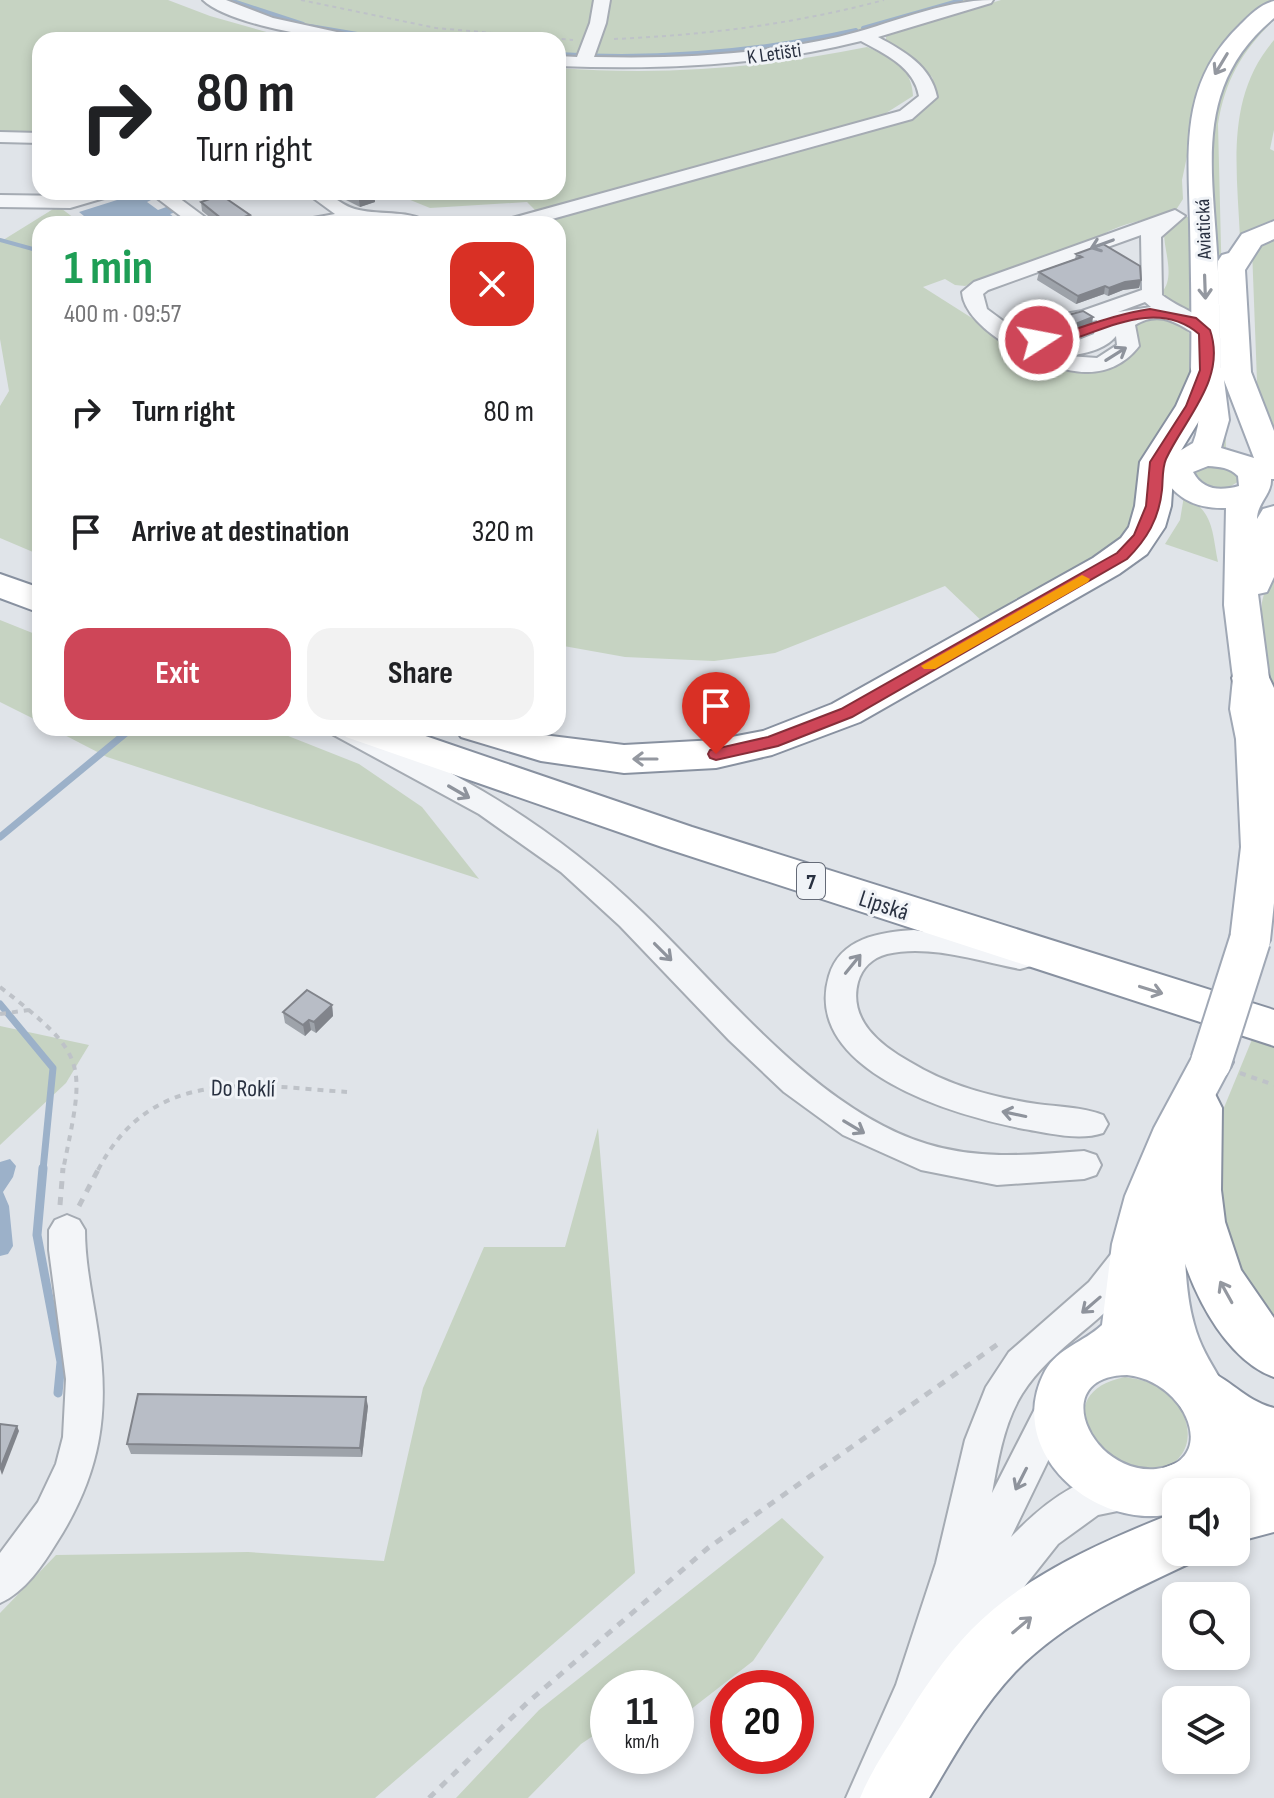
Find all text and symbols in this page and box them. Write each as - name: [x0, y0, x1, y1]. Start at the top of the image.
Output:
- street label: K Letišti: [746, 38, 803, 70]
- one-way arrow: [1213, 52, 1229, 75]
- text: 80 m: [196, 61, 295, 128]
- icon: right: [64, 64, 168, 168]
- text: Turn right: [196, 129, 313, 172]
- street label: Aviatická: [1191, 198, 1217, 261]
- one-way arrow: [1090, 238, 1115, 253]
- text: 1 min: [64, 240, 153, 297]
- button: close: [450, 242, 534, 326]
- one-way arrow: [1197, 273, 1212, 300]
- position arrow: [997, 298, 1081, 382]
- text: 400 m · 09:57: [64, 299, 181, 330]
- one-way arrow: [1104, 346, 1126, 363]
- icon: right: [64, 390, 108, 434]
- text: Turn right: [132, 394, 235, 430]
- text: 80 m: [483, 394, 534, 430]
- icon: arrive: [64, 510, 108, 554]
- text: Arrive at destination: [132, 514, 349, 550]
- text: 320 m: [472, 514, 534, 550]
- button: Exit: [64, 628, 291, 720]
- button: Share: [307, 628, 534, 720]
- pin: [682, 672, 750, 754]
- icon: arrive: [694, 684, 738, 728]
- one-way arrow: [632, 751, 659, 767]
- one-way arrow: [447, 784, 470, 800]
- road number: 7: [797, 863, 825, 899]
- street label: Lipská: [855, 884, 912, 927]
- one-way arrow: [653, 942, 672, 962]
- one-way arrow: [844, 954, 862, 975]
- one-way arrow: [1138, 983, 1164, 998]
- street label: Do Roklí: [211, 1073, 276, 1104]
- one-way arrow: [1002, 1106, 1027, 1121]
- one-way arrow: [842, 1119, 865, 1135]
- one-way arrow: [1218, 1281, 1234, 1304]
- one-way arrow: [1081, 1296, 1101, 1314]
- one-way arrow: [1013, 1467, 1028, 1491]
- map controls: [1162, 1478, 1250, 1774]
- button: sound: [1162, 1478, 1250, 1566]
- button: search: [1162, 1582, 1250, 1670]
- one-way arrow: [1011, 1616, 1032, 1634]
- speed limit sign: 20: [710, 1670, 814, 1774]
- button: layers: [1162, 1686, 1250, 1774]
- text: 11: [626, 1688, 658, 1736]
- text: km/h: [625, 1730, 659, 1754]

